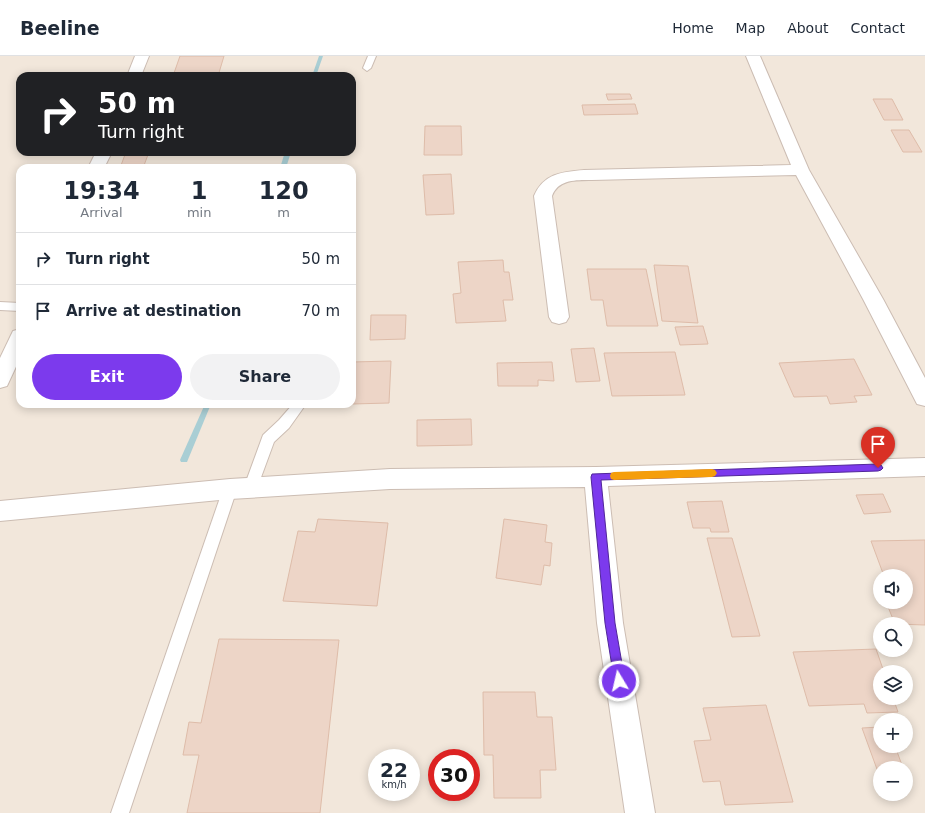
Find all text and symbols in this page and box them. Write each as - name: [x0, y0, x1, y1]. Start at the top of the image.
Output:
- text: Beeline: [20, 17, 100, 39]
- text: Home: [672, 20, 714, 36]
- text: Map: [736, 20, 765, 36]
- text: About: [787, 20, 829, 36]
- text: Contact: [851, 20, 905, 36]
- text: 50 m: [98, 87, 176, 120]
- icon: right: [32, 88, 84, 140]
- text: Turn right: [98, 121, 184, 142]
- text: 19:34: [63, 177, 140, 205]
- text: 1: [191, 177, 207, 205]
- text: 120: [259, 177, 309, 205]
- text: Arrival: [80, 205, 123, 220]
- text: min: [187, 205, 211, 220]
- text: m: [277, 205, 290, 220]
- icon: right: [32, 248, 54, 270]
- text: Turn right: [66, 250, 150, 268]
- text: 50 m: [302, 250, 340, 268]
- icon: arrive: [32, 300, 54, 322]
- text: Arrive at destination: [66, 302, 241, 320]
- text: 70 m: [302, 302, 340, 320]
- button: Exit: [32, 354, 182, 400]
- button: Share: [190, 354, 340, 400]
- pin: [861, 427, 895, 468]
- icon: arrive: [867, 433, 889, 455]
- map controls: [873, 569, 913, 801]
- button: sound: [873, 569, 913, 609]
- button: search: [873, 617, 913, 657]
- position arrow: [598, 660, 640, 702]
- button: layers: [873, 665, 913, 705]
- button: +: [873, 713, 913, 753]
- speed limit sign: 30: [428, 749, 480, 801]
- text: 22: [380, 758, 408, 782]
- button: −: [873, 761, 913, 801]
- text: km/h: [381, 779, 407, 790]

